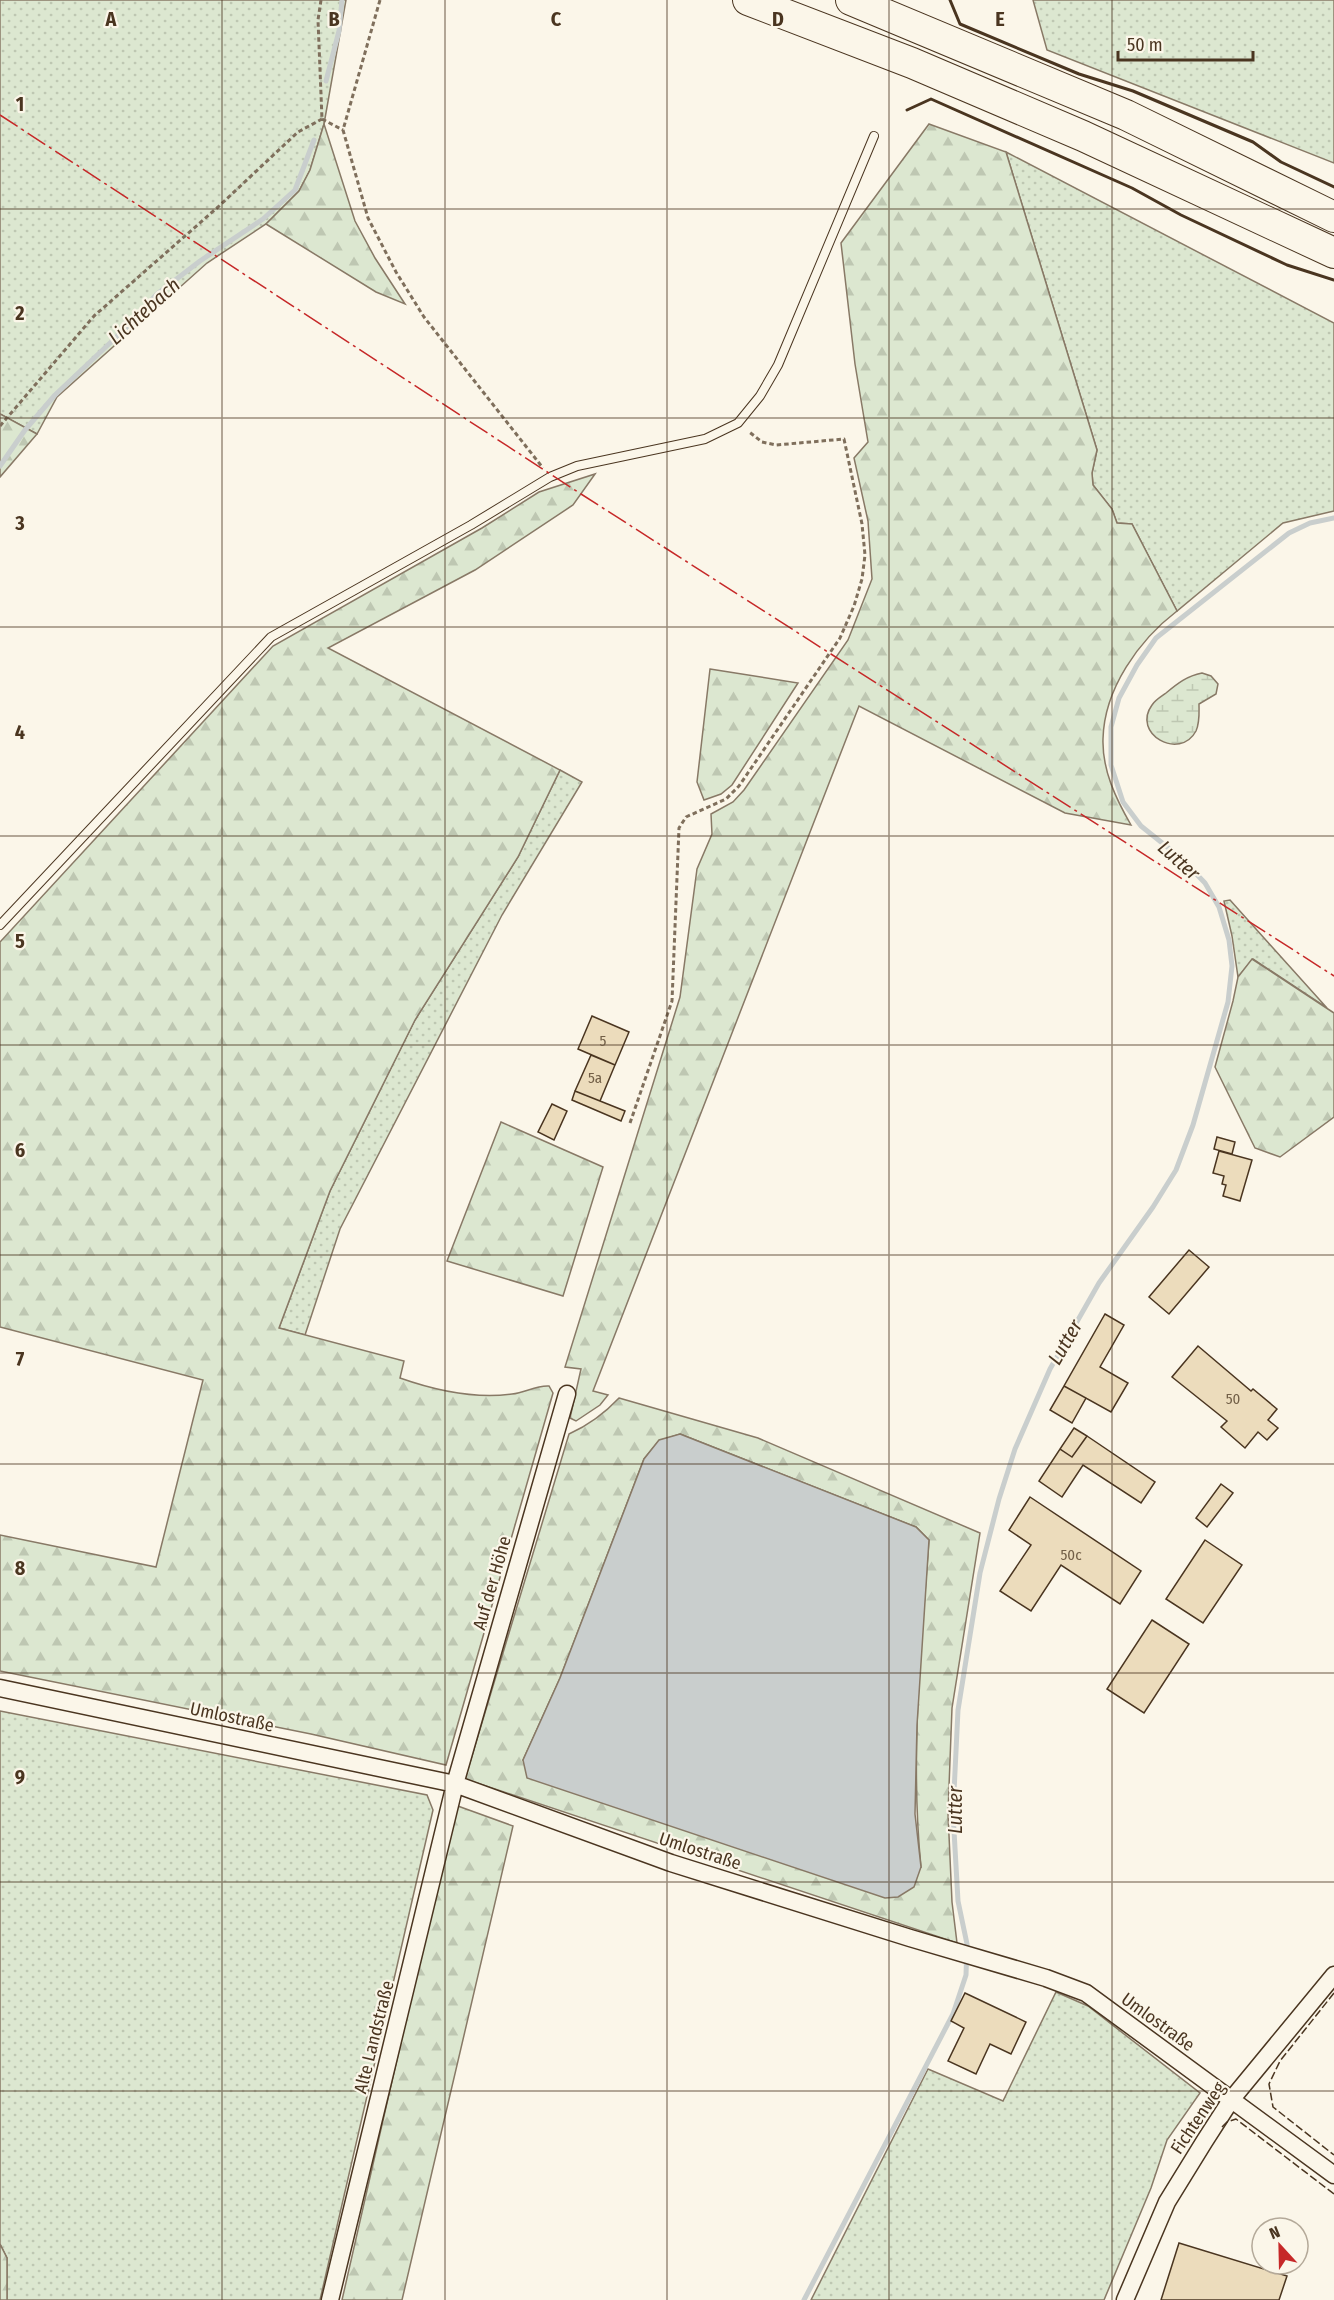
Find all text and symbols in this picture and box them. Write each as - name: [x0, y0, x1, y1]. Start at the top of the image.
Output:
- text: A: [105, 7, 118, 31]
- text: B: [328, 7, 340, 31]
- text: C: [551, 7, 562, 31]
- text: D: [772, 7, 784, 31]
- text: E: [995, 7, 1005, 31]
- scale bar: [1118, 24, 1253, 62]
- text: 50 m: [1127, 34, 1163, 56]
- text: 1: [16, 92, 24, 116]
- water label: Lichtebach: [103, 273, 185, 349]
- text: 2: [14, 301, 25, 325]
- text: 3: [14, 511, 25, 535]
- text: 4: [15, 720, 25, 744]
- water label: Lutter: [1153, 835, 1206, 886]
- text: 5: [15, 929, 25, 953]
- house number: 5: [600, 1032, 607, 1050]
- house number: 5a: [588, 1069, 602, 1087]
- text: 6: [15, 1138, 25, 1162]
- water label: Lutter: [1043, 1314, 1088, 1369]
- text: 7: [16, 1347, 25, 1371]
- house number: 50: [1226, 1390, 1240, 1408]
- street label: Auf der Höhe: [468, 1534, 516, 1632]
- house number: 50c: [1060, 1546, 1082, 1564]
- text: 8: [15, 1556, 26, 1580]
- street label: Umlostraße: [188, 1697, 276, 1737]
- text: 9: [15, 1765, 25, 1789]
- water label: Lutter: [943, 1785, 967, 1834]
- street label: Umlostraße: [656, 1827, 744, 1875]
- street label: Alte Landstraße: [349, 1978, 399, 2096]
- street label: Umlostraße: [1117, 1988, 1199, 2056]
- street label: Fichtenweg: [1166, 2077, 1230, 2158]
- north arrow: [1250, 2216, 1310, 2276]
- text: N: [1267, 2222, 1283, 2243]

